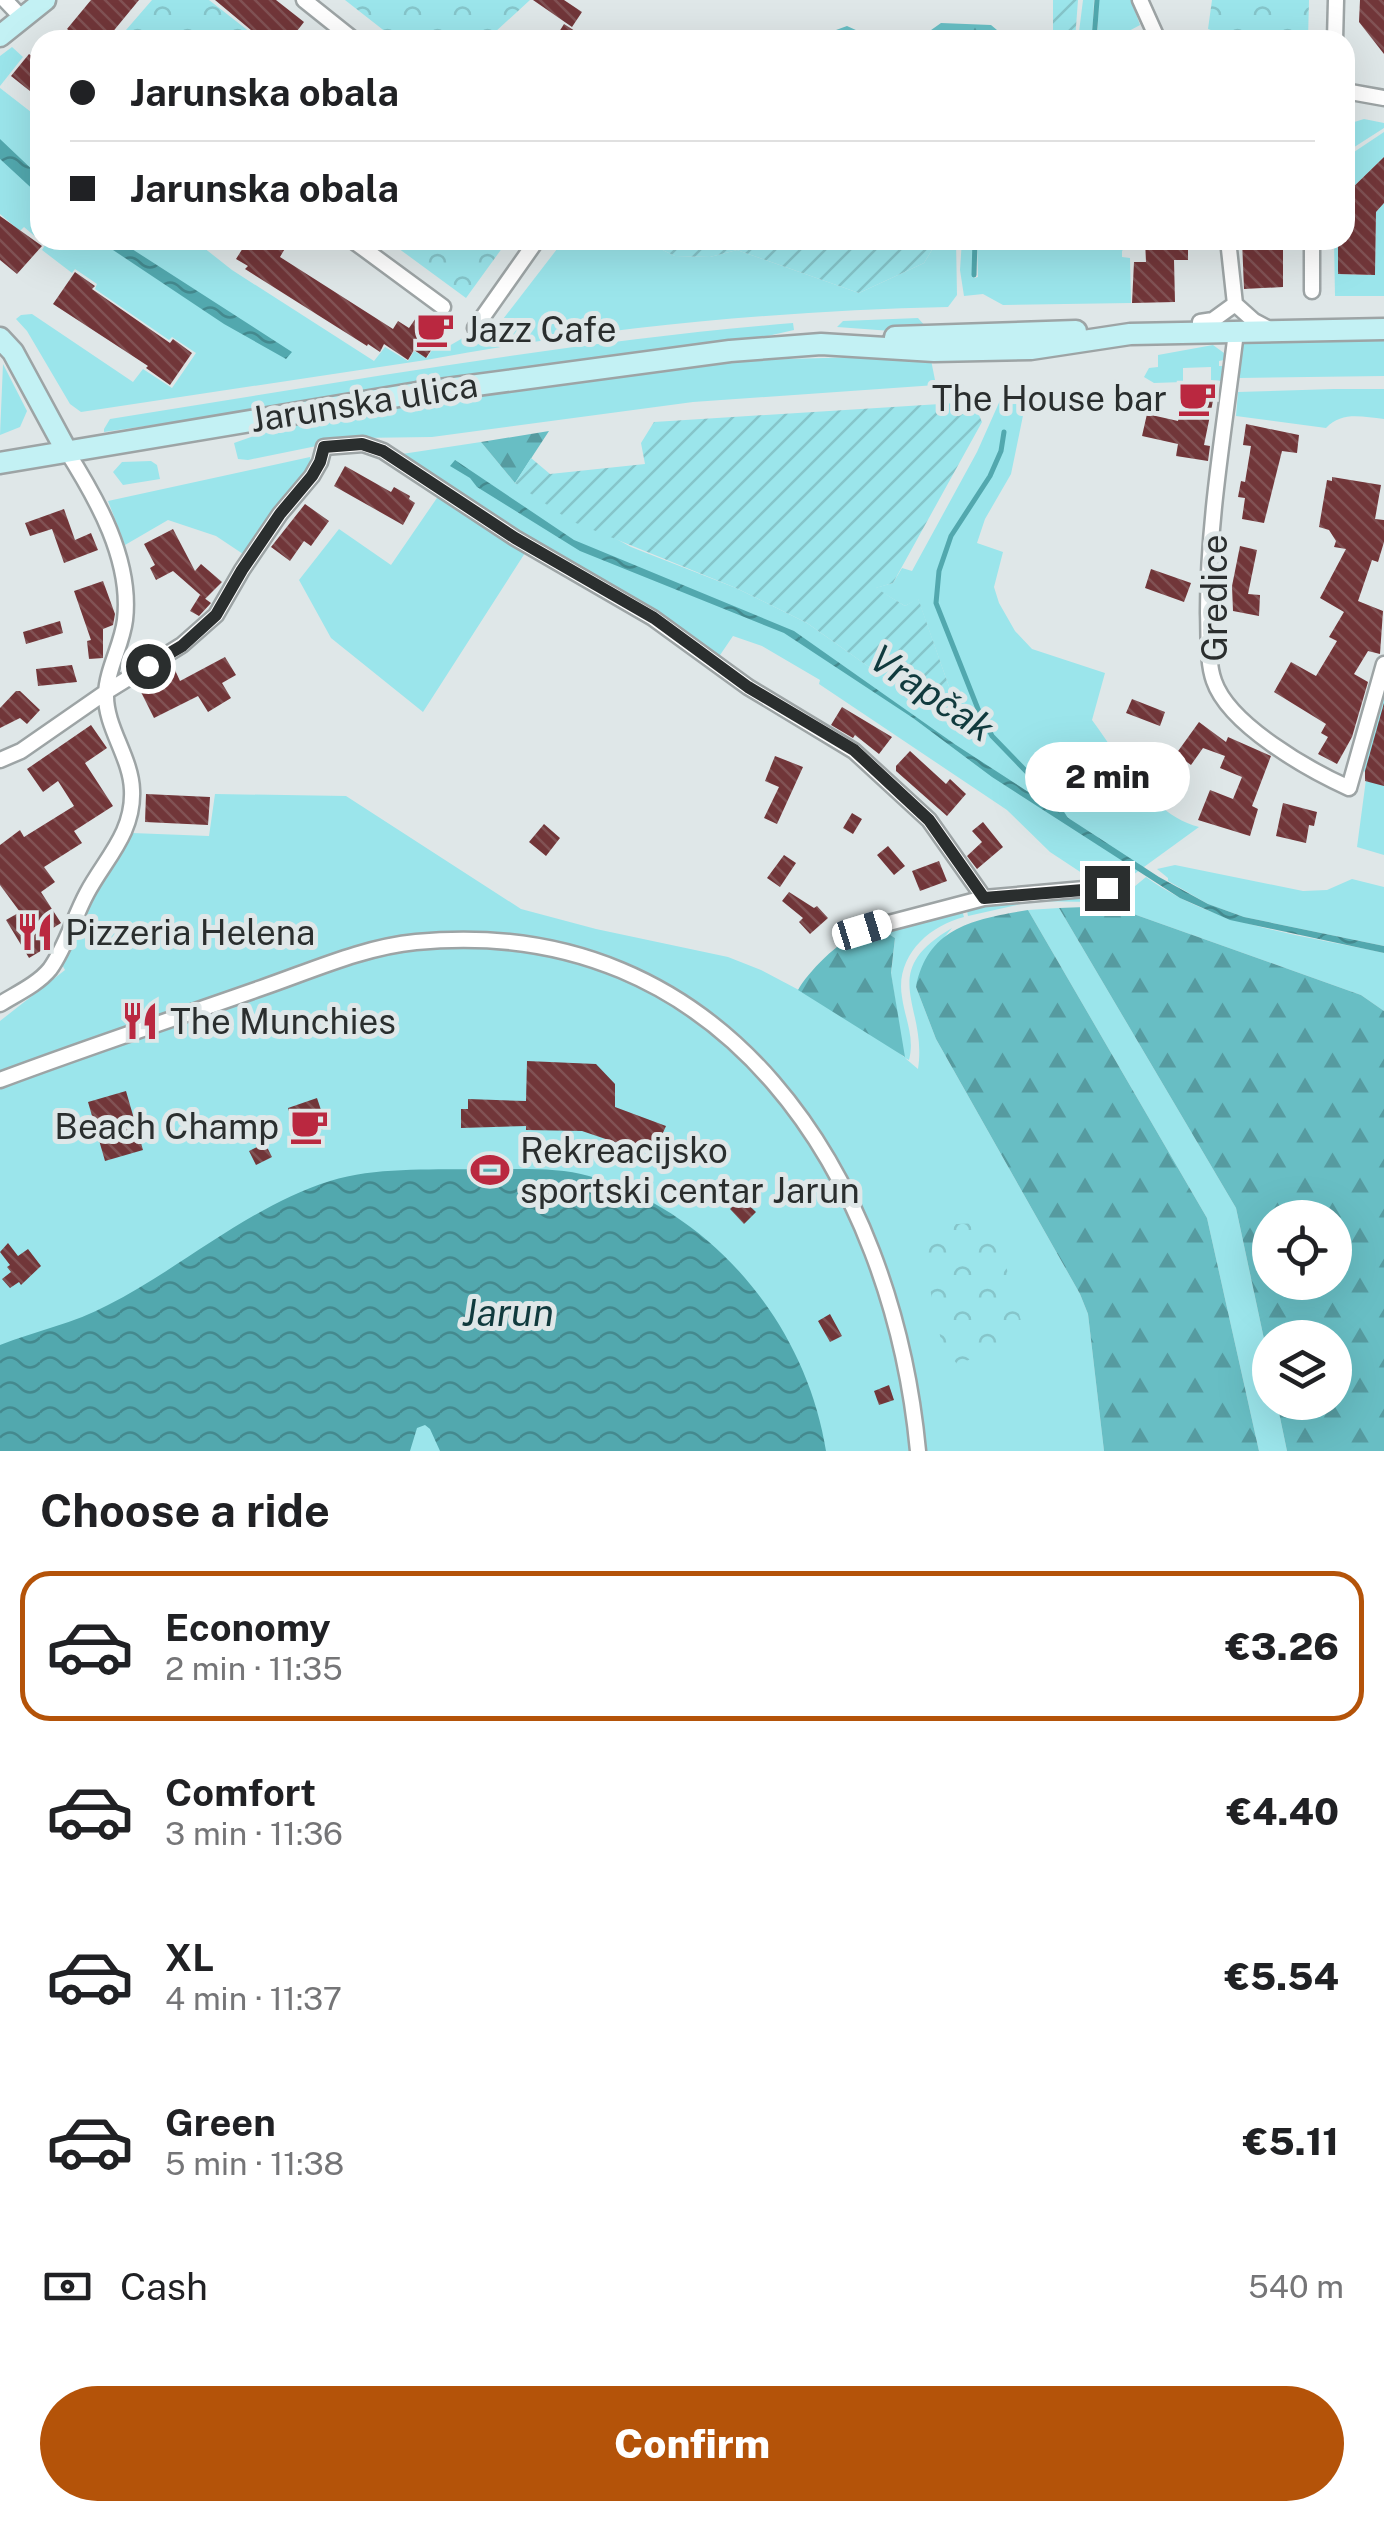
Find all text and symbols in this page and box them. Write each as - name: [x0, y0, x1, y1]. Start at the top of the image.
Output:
- text: Jarunska obala: [130, 70, 399, 115]
- text: Jarunska obala: [130, 166, 399, 211]
- cafe icon: Jazz Cafe: [414, 308, 456, 350]
- place label: Jazz Cafe: [465, 309, 616, 350]
- street label: Jarunska ulica: [247, 364, 481, 440]
- cafe icon: The House bar: [1176, 377, 1218, 419]
- place label: The House bar: [932, 378, 1167, 419]
- street label: Gredice: [1194, 534, 1235, 662]
- water label: Vrapčak: [861, 635, 1003, 751]
- route start: [126, 644, 171, 689]
- callout: 2 min: [1024, 743, 1190, 813]
- text: 2 min: [1065, 758, 1150, 795]
- route end: [1085, 866, 1130, 911]
- car: [829, 907, 895, 953]
- restaurant icon: Pizzeria Helena: [14, 911, 56, 953]
- place label: Pizzeria Helena: [65, 912, 315, 953]
- restaurant icon: The Munchies: [119, 1000, 161, 1042]
- place label: The Munchies: [170, 1001, 396, 1042]
- cafe icon: Beach Champ: [288, 1105, 330, 1147]
- place label: Beach Champ: [54, 1106, 279, 1147]
- place label: Rekreacijsko sportski centar Jarun: [520, 1130, 860, 1211]
- sports icon: Rekreacijsko sportski centar Jarun: [469, 1149, 511, 1191]
- map controls: [1252, 1200, 1352, 1420]
- button: locate: [1252, 1200, 1352, 1300]
- water label: Jarun: [462, 1290, 554, 1335]
- button: layers: [1252, 1320, 1352, 1420]
- text: Choose a ride: [40, 1484, 330, 1537]
- icon: car: [45, 1601, 135, 1691]
- text: Economy: [165, 1605, 331, 1650]
- text: €3.26: [1225, 1624, 1339, 1669]
- text: 2 min · 11:35: [165, 1650, 343, 1687]
- icon: car: [45, 1766, 135, 1856]
- text: Comfort: [165, 1770, 316, 1815]
- text: €4.40: [1226, 1789, 1339, 1834]
- text: 3 min · 11:36: [165, 1815, 343, 1852]
- icon: car: [45, 1931, 135, 2021]
- text: XL: [165, 1935, 214, 1980]
- text: €5.54: [1224, 1954, 1339, 1999]
- text: 4 min · 11:37: [165, 1980, 342, 2017]
- icon: car: [45, 2096, 135, 2186]
- text: Green: [165, 2100, 276, 2145]
- text: €5.11: [1243, 2119, 1339, 2164]
- text: 5 min · 11:38: [165, 2145, 344, 2182]
- icon: cash: [40, 2259, 95, 2314]
- text: Cash: [120, 2264, 208, 2309]
- text: 540 m: [1248, 2268, 1344, 2305]
- button: Confirm: [40, 2386, 1344, 2501]

